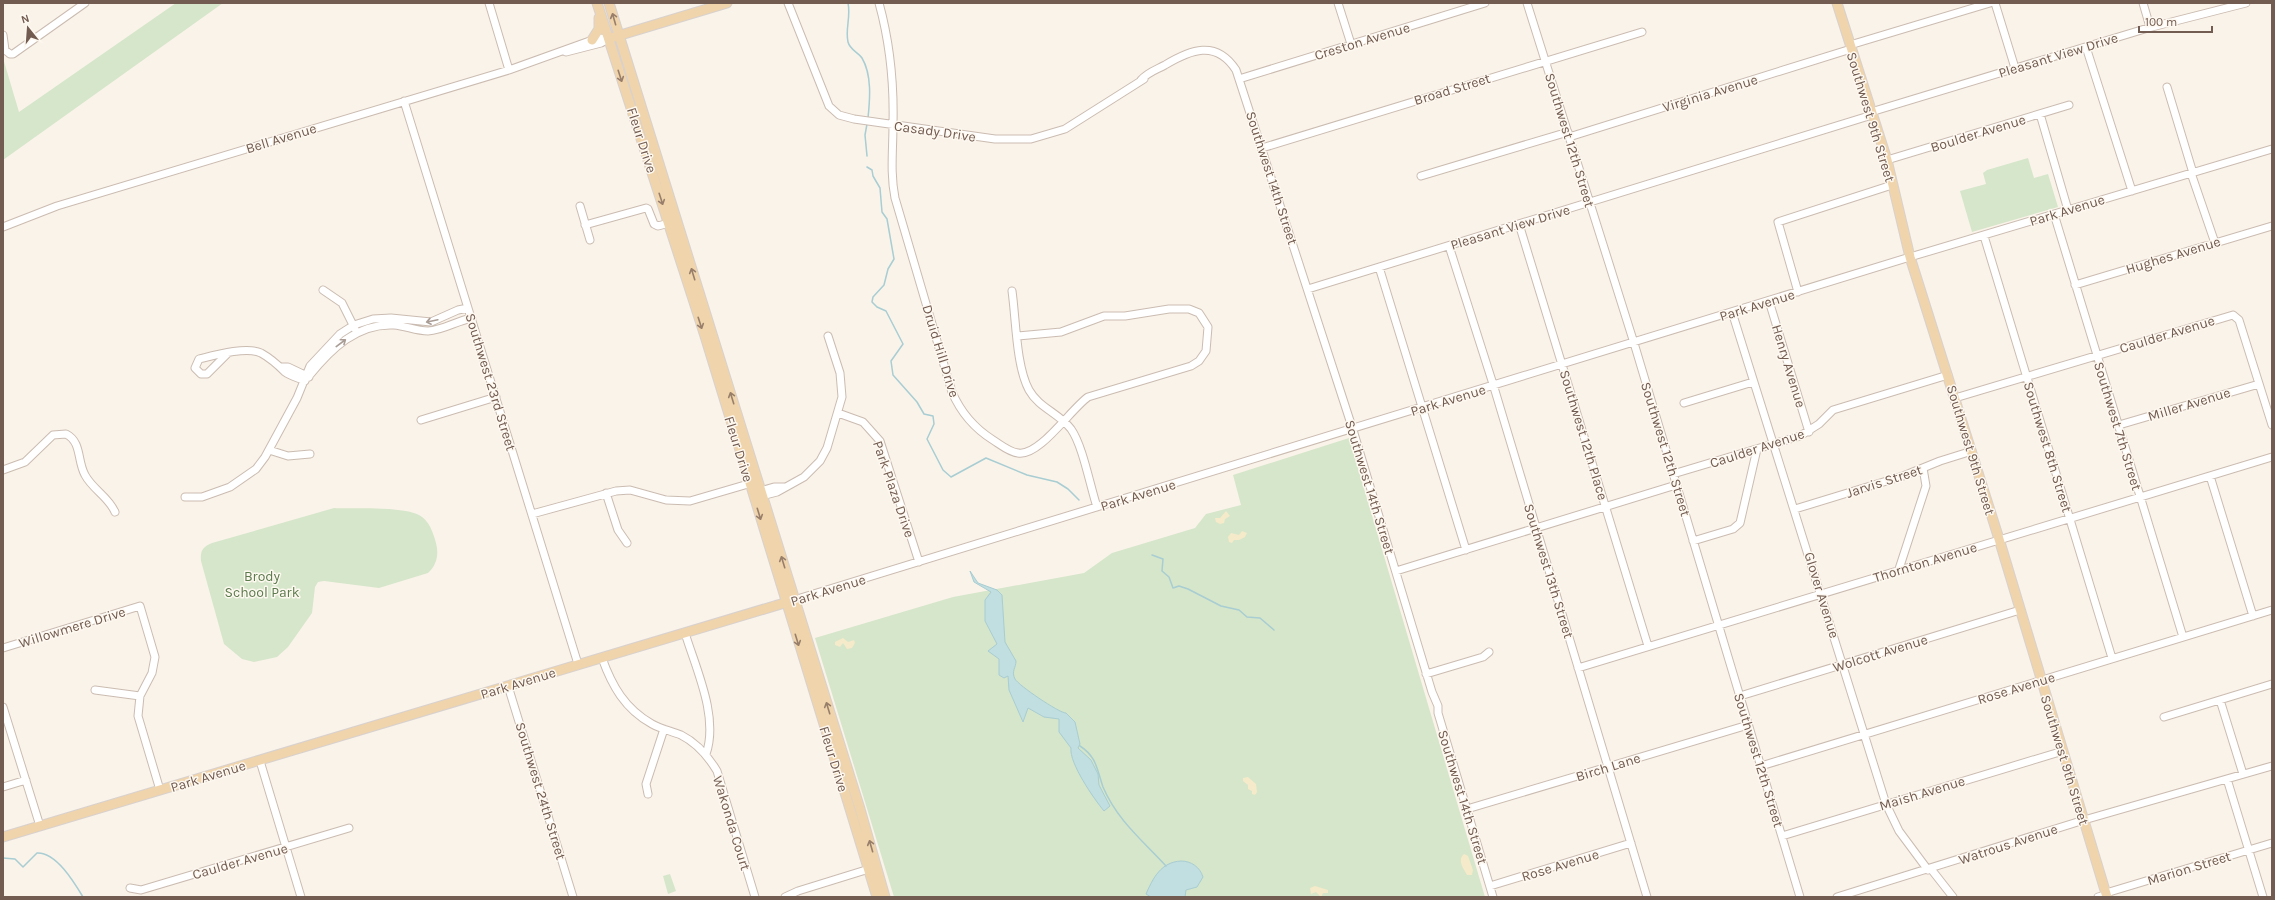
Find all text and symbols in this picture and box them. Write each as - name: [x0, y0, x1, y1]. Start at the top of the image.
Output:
- north arrow: [8, 8, 48, 48]
- scale bar: [2139, 8, 2212, 34]
- text: N: [20, 12, 31, 26]
- one-way arrow: [610, 13, 617, 26]
- text: 100 m: [2145, 15, 2177, 29]
- street label: Creston Avenue: [1312, 19, 1412, 64]
- street label: Pleasant View Drive: [1996, 29, 2120, 82]
- street label: Southwest 9th Street: [1843, 50, 1898, 184]
- one-way arrow: [617, 69, 624, 82]
- street label: Broad Street: [1412, 70, 1492, 109]
- street label: Southwest 12th Street: [1541, 71, 1598, 209]
- street label: Virginia Avenue: [1660, 71, 1760, 116]
- street label: Fleur Drive: [623, 105, 660, 175]
- street label: Southwest 14th Street: [1242, 109, 1301, 247]
- street label: Boulder Avenue: [1928, 111, 2028, 156]
- street label: Casady Drive: [893, 117, 977, 146]
- street label: Bell Avenue: [244, 120, 319, 157]
- street label: Park Avenue: [2027, 191, 2107, 230]
- one-way arrow: [658, 192, 665, 205]
- street label: Pleasant View Drive: [1448, 201, 1572, 254]
- street label: Hughes Avenue: [2124, 233, 2223, 278]
- one-way arrow: [689, 268, 696, 281]
- street label: Park Avenue: [1717, 286, 1797, 325]
- street label: Druid Hill Drive: [918, 303, 963, 400]
- street label: Southwest 23rd Street: [461, 311, 520, 453]
- street label: Caulder Avenue: [2117, 312, 2217, 357]
- one-way arrow: [426, 317, 439, 325]
- one-way arrow: [697, 317, 705, 329]
- street label: Henry Avenue: [1768, 323, 1809, 410]
- one-way arrow: [336, 339, 347, 347]
- street label: Southwest 7th Street: [2090, 360, 2145, 493]
- street label: Southwest 12th Place: [1556, 368, 1611, 502]
- street label: Southwest 12th Street: [1637, 380, 1694, 518]
- street label: Southwest 8th Street: [2020, 380, 2075, 514]
- street label: Park Avenue: [1408, 381, 1488, 420]
- street label: Southwest 9th Street: [1943, 383, 1998, 517]
- street label: Miller Avenue: [2146, 384, 2233, 425]
- one-way arrow: [728, 392, 735, 405]
- street label: Fleur Drive: [720, 414, 757, 484]
- street label: Southwest 14th Street: [1341, 418, 1398, 556]
- street label: Caulder Avenue: [1708, 425, 1807, 472]
- street label: Park Plaza Drive: [869, 438, 918, 540]
- street label: Jarvis Street: [1844, 461, 1924, 502]
- street label: Park Avenue: [1098, 476, 1178, 515]
- street label: Southwest 13th Street: [1520, 502, 1577, 641]
- one-way arrow: [756, 507, 763, 520]
- street label: Thornton Avenue: [1871, 539, 1979, 586]
- street label: Glover Avenue: [1800, 550, 1843, 640]
- one-way arrow: [779, 556, 786, 569]
- park label: Brody School Park: [224, 568, 300, 601]
- street label: Park Avenue: [788, 571, 868, 610]
- street label: Willowmere Drive: [17, 603, 128, 652]
- street label: Wolcott Avenue: [1831, 631, 1930, 676]
- one-way arrow: [794, 633, 801, 646]
- street label: Park Avenue: [478, 664, 558, 703]
- street label: Rose Avenue: [1975, 669, 2057, 708]
- street label: Southwest 12th Street: [1730, 691, 1787, 829]
- street label: Southwest 9th Street: [2037, 693, 2092, 827]
- one-way arrow: [824, 702, 831, 715]
- street label: Southwest 24th Street: [511, 720, 570, 862]
- street label: Fleur Drive: [815, 724, 852, 794]
- street label: Southwest 14th Street: [1434, 728, 1491, 866]
- street label: Birch Lane: [1574, 750, 1643, 785]
- street label: Park Avenue: [168, 757, 248, 796]
- street label: Maish Avenue: [1877, 772, 1967, 815]
- street label: Wakonda Court: [709, 774, 754, 873]
- street label: Watrous Avenue: [1957, 820, 2060, 868]
- street label: Caulder Avenue: [190, 840, 290, 883]
- one-way arrow: [866, 840, 874, 853]
- street label: Rose Avenue: [1519, 846, 1601, 885]
- street label: Marion Street: [2145, 848, 2233, 889]

